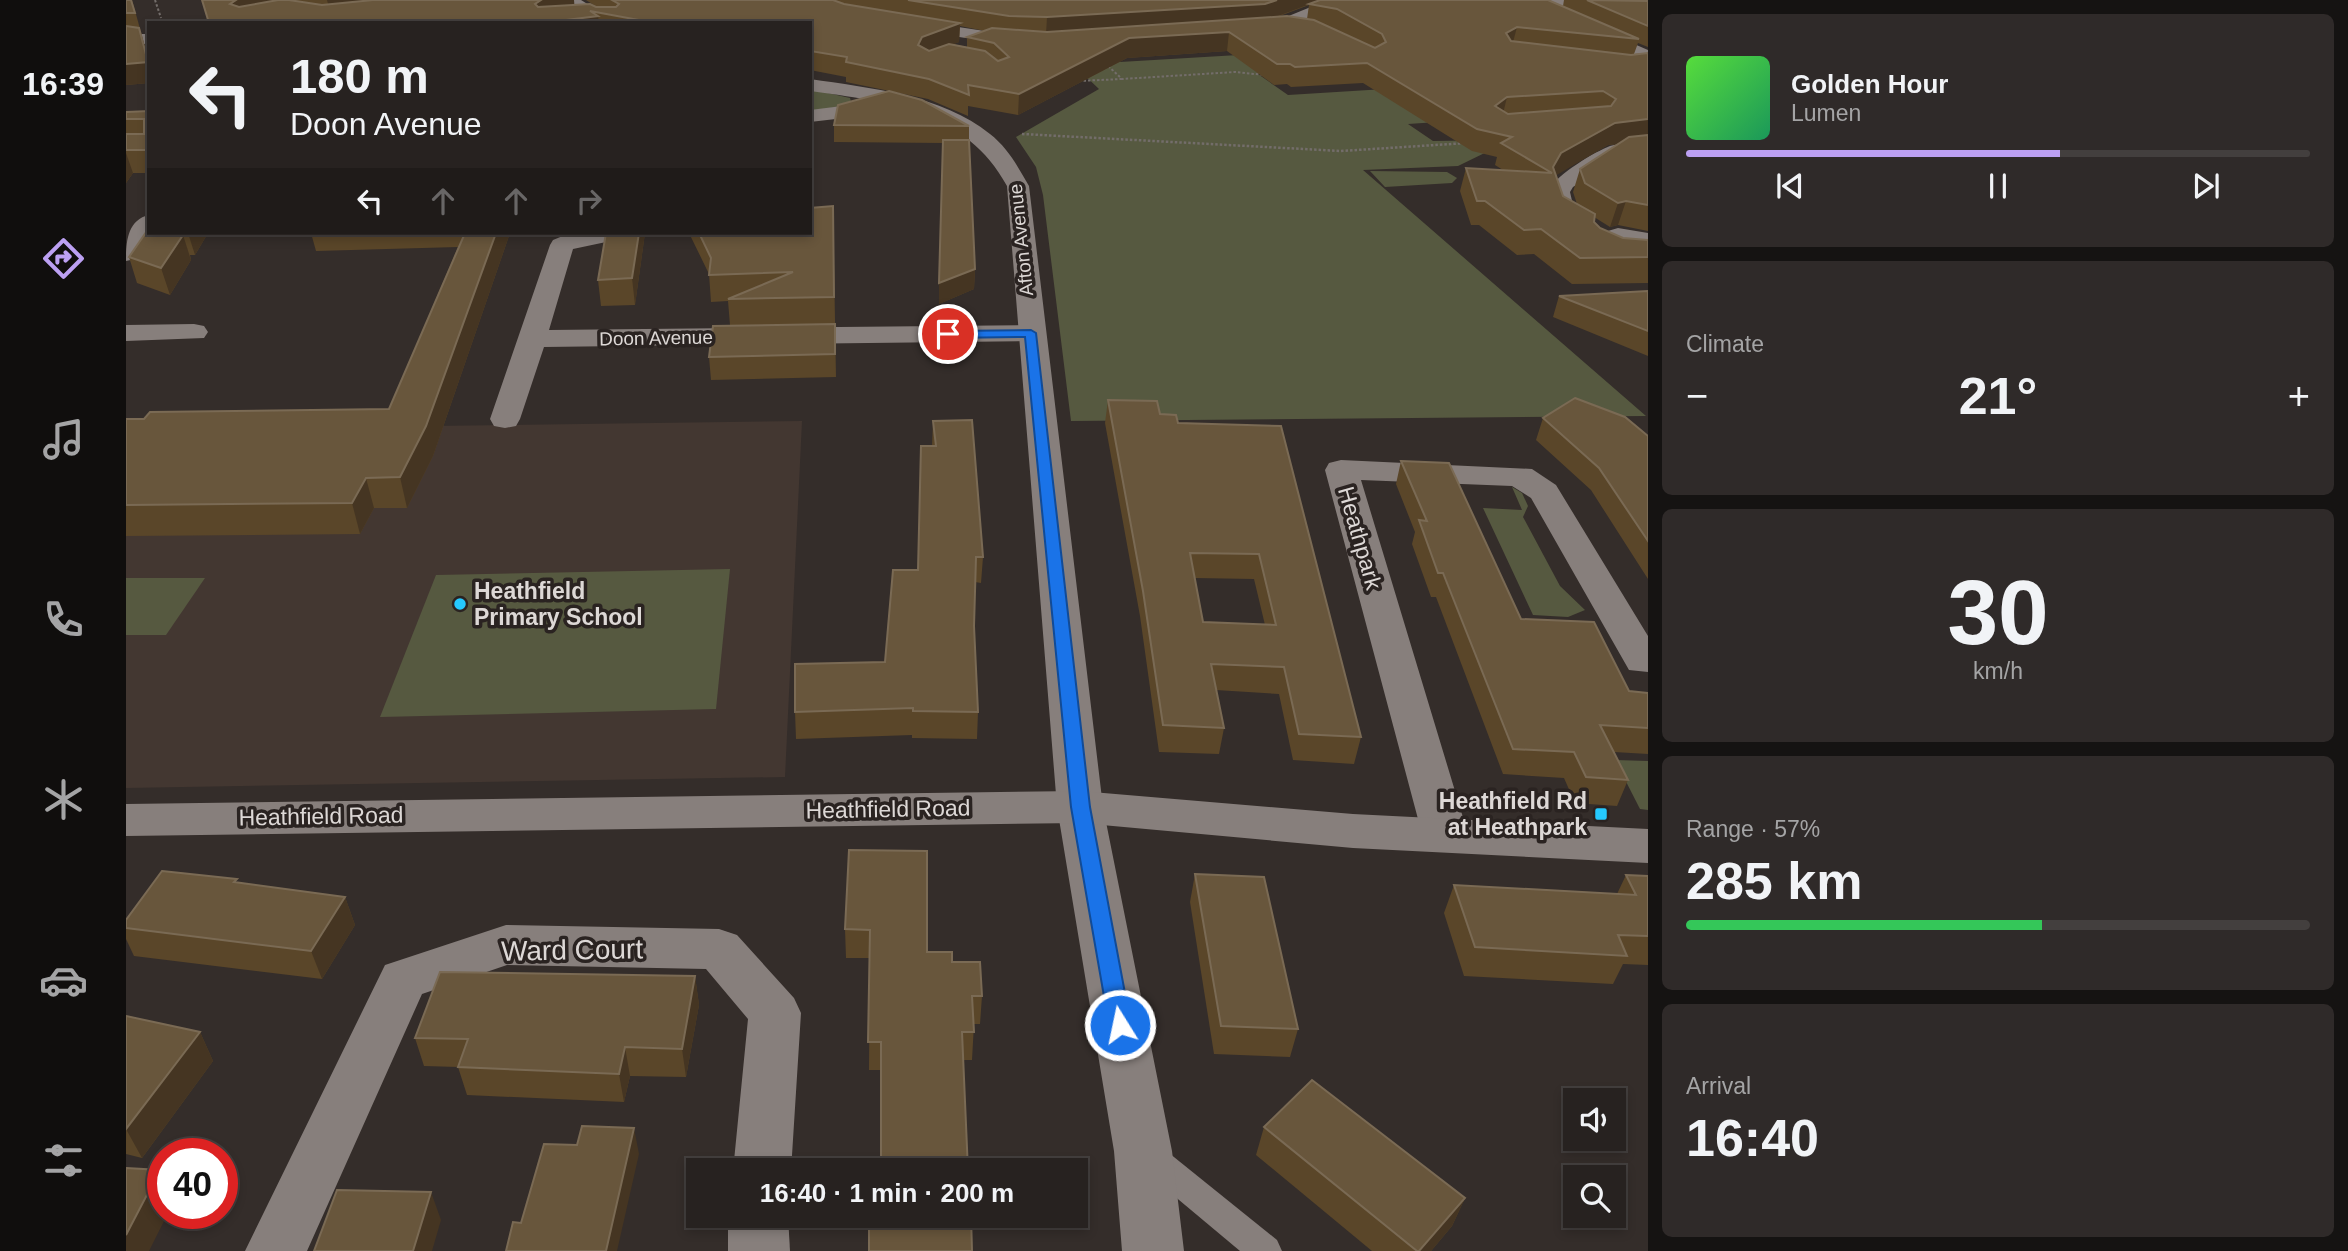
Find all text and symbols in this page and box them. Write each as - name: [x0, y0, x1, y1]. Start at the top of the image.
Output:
- icon: left: [175, 49, 266, 140]
- text: 180 m: [290, 49, 429, 103]
- text: 16:39: [22, 66, 104, 102]
- text: Golden Hour: [1791, 69, 1948, 99]
- text: Lumen: [1791, 100, 1861, 126]
- text: Doon Avenue: [290, 106, 482, 142]
- icon: previous: [1771, 167, 1809, 205]
- icon: pause: [1979, 167, 2017, 205]
- icon: next: [2187, 167, 2225, 205]
- icon: left: [351, 182, 389, 220]
- icon: ahead: [424, 182, 462, 220]
- icon: ahead: [497, 182, 535, 220]
- icon: right: [570, 182, 608, 220]
- street label: Afton Avenue: [1005, 183, 1037, 297]
- icon: directions: [39, 234, 88, 283]
- pin: [918, 304, 978, 364]
- icon: arrive: [929, 315, 967, 353]
- street label: Doon Avenue: [599, 327, 713, 349]
- text: Climate: [1686, 331, 1764, 357]
- text: 21°: [1959, 367, 2037, 425]
- text: −: [1686, 375, 1708, 417]
- text: +: [2288, 375, 2310, 417]
- icon: music: [39, 415, 88, 464]
- street label: Heathpark: [1333, 483, 1387, 593]
- text: 30: [1947, 562, 2049, 663]
- place label: Heathfield Primary School: [474, 578, 643, 630]
- icon: phone: [39, 595, 88, 644]
- marker: Heathfield Primary School: [452, 596, 468, 612]
- text: km/h: [1973, 658, 2023, 684]
- icon: climate: [39, 775, 88, 824]
- place label: Heathfield Rd at Heathpark: [1439, 788, 1587, 840]
- street label: Heathfield Road: [805, 795, 971, 823]
- street label: Heathfield Road: [238, 802, 404, 830]
- marker: Heathfield Rd at Heathpark: [1593, 806, 1609, 822]
- text: Range · 57%: [1686, 816, 1820, 842]
- text: 285 km: [1686, 852, 1862, 910]
- street label: Ward Court: [501, 933, 644, 967]
- icon: car: [39, 956, 88, 1005]
- position arrow: [1083, 988, 1157, 1062]
- text: Arrival: [1686, 1073, 1751, 1099]
- map controls: [1563, 1088, 1626, 1228]
- button: sound: [1563, 1088, 1626, 1151]
- text: 16:40: [1686, 1109, 1819, 1167]
- icon: filters: [39, 1136, 88, 1185]
- speed limit sign: 40: [147, 1138, 238, 1229]
- button: search: [1563, 1165, 1626, 1228]
- text: 16:40 · 1 min · 200 m: [760, 1178, 1014, 1208]

